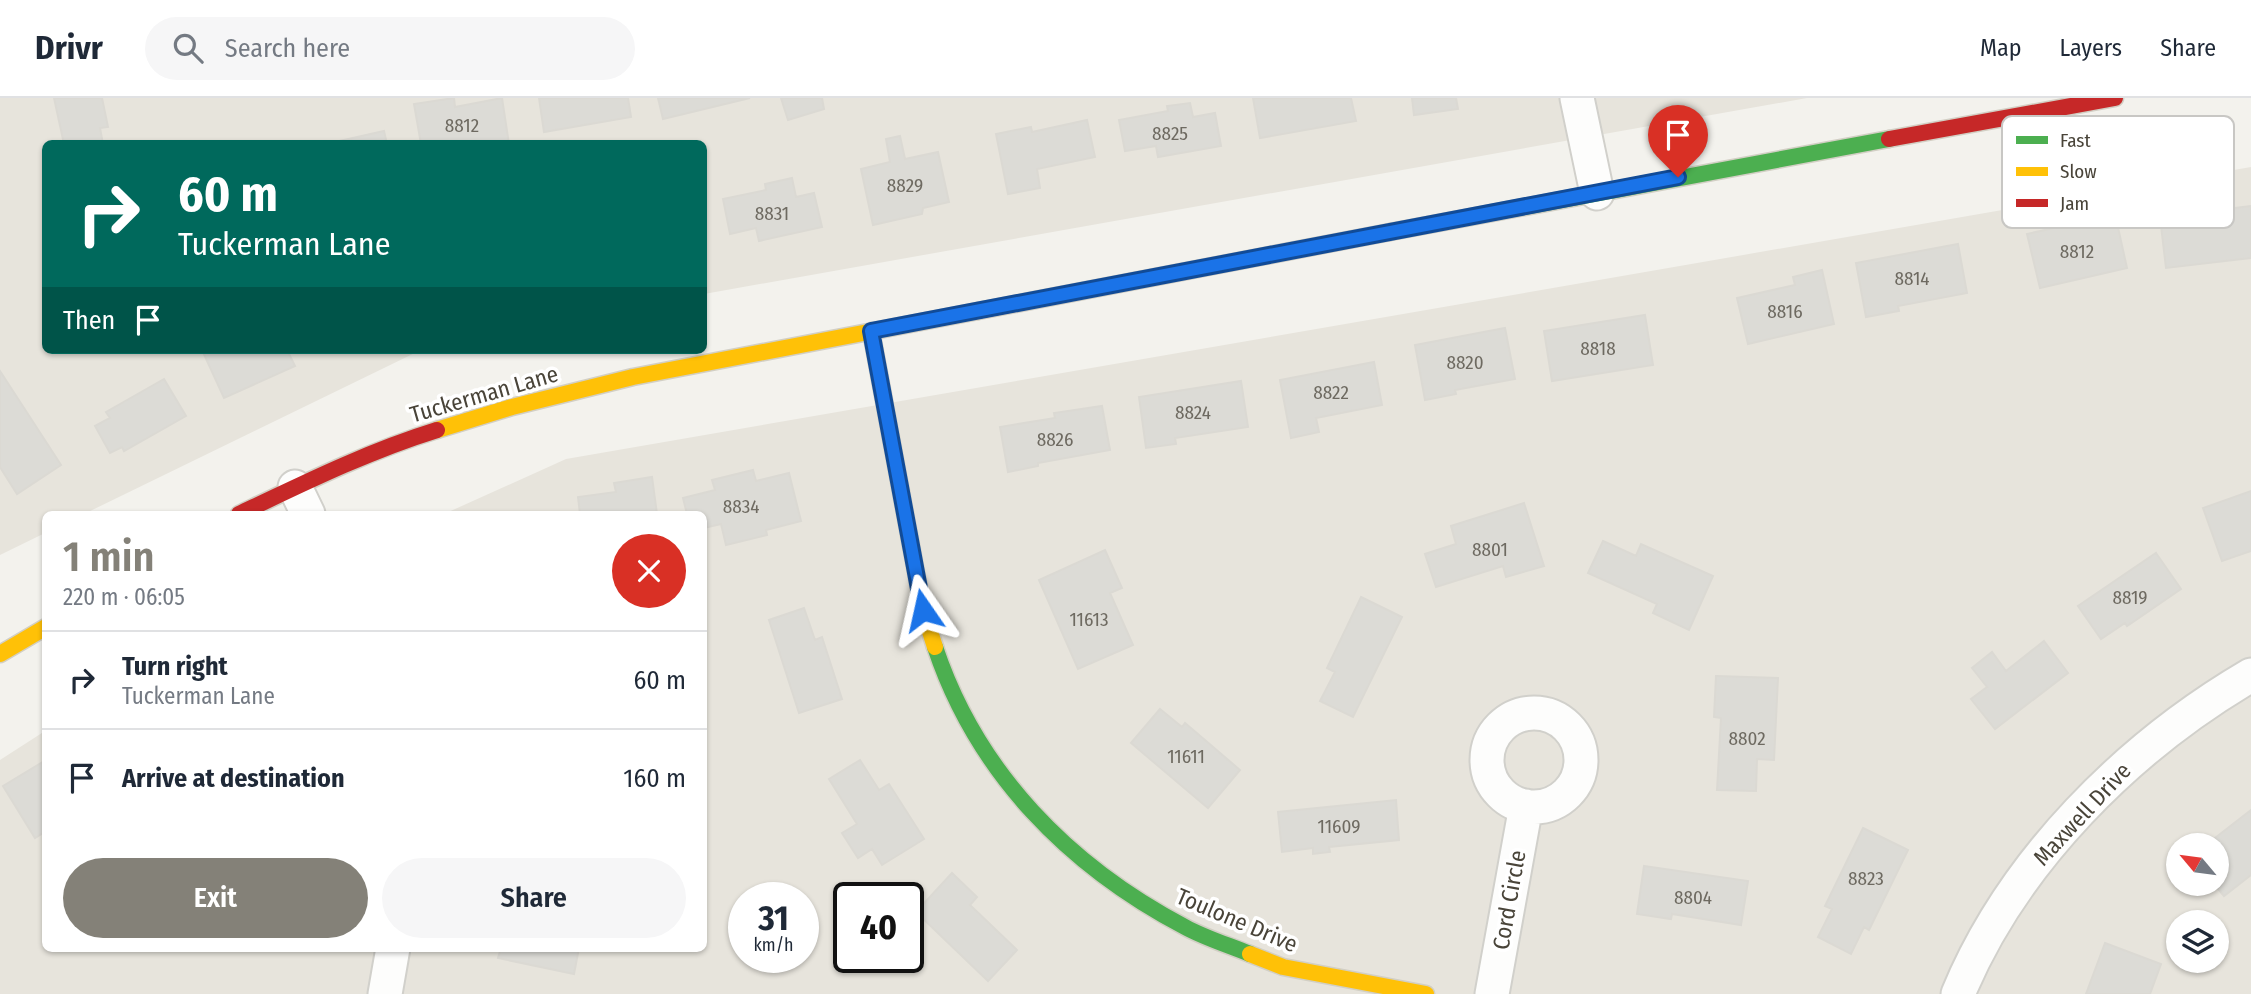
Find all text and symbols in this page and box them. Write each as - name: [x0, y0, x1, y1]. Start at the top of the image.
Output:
- search box: [145, 17, 635, 80]
- text: Drivr: [35, 28, 103, 68]
- icon: search: [169, 29, 207, 67]
- text: Search here: [225, 33, 350, 64]
- text: Map: [1980, 34, 2022, 62]
- text: Layers: [2060, 34, 2122, 62]
- text: Share: [2160, 34, 2216, 62]
- pin: [1648, 105, 1708, 177]
- house number: 8812: [445, 114, 479, 137]
- icon: arrive: [1659, 116, 1697, 154]
- legend: [2002, 116, 2234, 228]
- house number: 8825: [1152, 122, 1188, 145]
- text: Fast: [2060, 129, 2091, 152]
- text: Slow: [2060, 160, 2097, 183]
- text: 60 m: [178, 165, 278, 224]
- icon: right: [63, 168, 154, 259]
- house number: 8829: [887, 174, 923, 197]
- text: Jam: [2060, 192, 2089, 215]
- house number: 8831: [755, 202, 789, 225]
- text: Tuckerman Lane: [178, 225, 391, 263]
- house number: 8812: [2060, 240, 2094, 263]
- house number: 8814: [1894, 267, 1930, 290]
- house number: 8816: [1767, 300, 1803, 323]
- icon: arrive: [129, 301, 167, 339]
- text: Then: [63, 305, 115, 336]
- house number: 8818: [1580, 337, 1616, 360]
- house number: 8820: [1446, 351, 1484, 374]
- street label: Tuckerman Lane: [407, 359, 561, 429]
- house number: 8822: [1313, 381, 1349, 404]
- house number: 8824: [1175, 401, 1211, 424]
- house number: 8826: [1037, 428, 1073, 451]
- house number: 8834: [723, 495, 759, 518]
- text: 1 min: [63, 532, 154, 582]
- button: close: [612, 534, 686, 608]
- house number: 8801: [1472, 538, 1508, 561]
- position arrow: [886, 573, 960, 647]
- text: 220 m · 06:05: [63, 583, 185, 611]
- house number: 8819: [2112, 586, 2148, 609]
- house number: 11613: [1069, 608, 1109, 631]
- text: Turn right: [122, 651, 228, 682]
- icon: right: [63, 661, 101, 699]
- text: 60 m: [633, 665, 686, 696]
- text: Tuckerman Lane: [122, 682, 275, 710]
- house number: 8802: [1728, 727, 1766, 750]
- house number: 11611: [1167, 745, 1205, 768]
- street label: Maxwell Drive: [2027, 757, 2137, 871]
- icon: arrive: [63, 759, 101, 797]
- text: Arrive at destination: [122, 763, 345, 794]
- text: 160 m: [623, 763, 686, 794]
- house number: 11609: [1318, 815, 1360, 838]
- north arrow: [2166, 833, 2230, 896]
- map controls: [2166, 833, 2229, 973]
- street label: Cord Circle: [1486, 848, 1532, 952]
- button: Exit: [63, 858, 368, 938]
- button: Share: [382, 858, 686, 938]
- house number: 8823: [1848, 867, 1884, 890]
- speed limit sign: 40: [833, 882, 924, 973]
- street label: Toulone Drive: [1172, 882, 1302, 958]
- house number: 8804: [1674, 886, 1712, 909]
- text: 31: [758, 897, 789, 939]
- button: layers: [2166, 910, 2229, 973]
- text: km/h: [753, 934, 794, 956]

